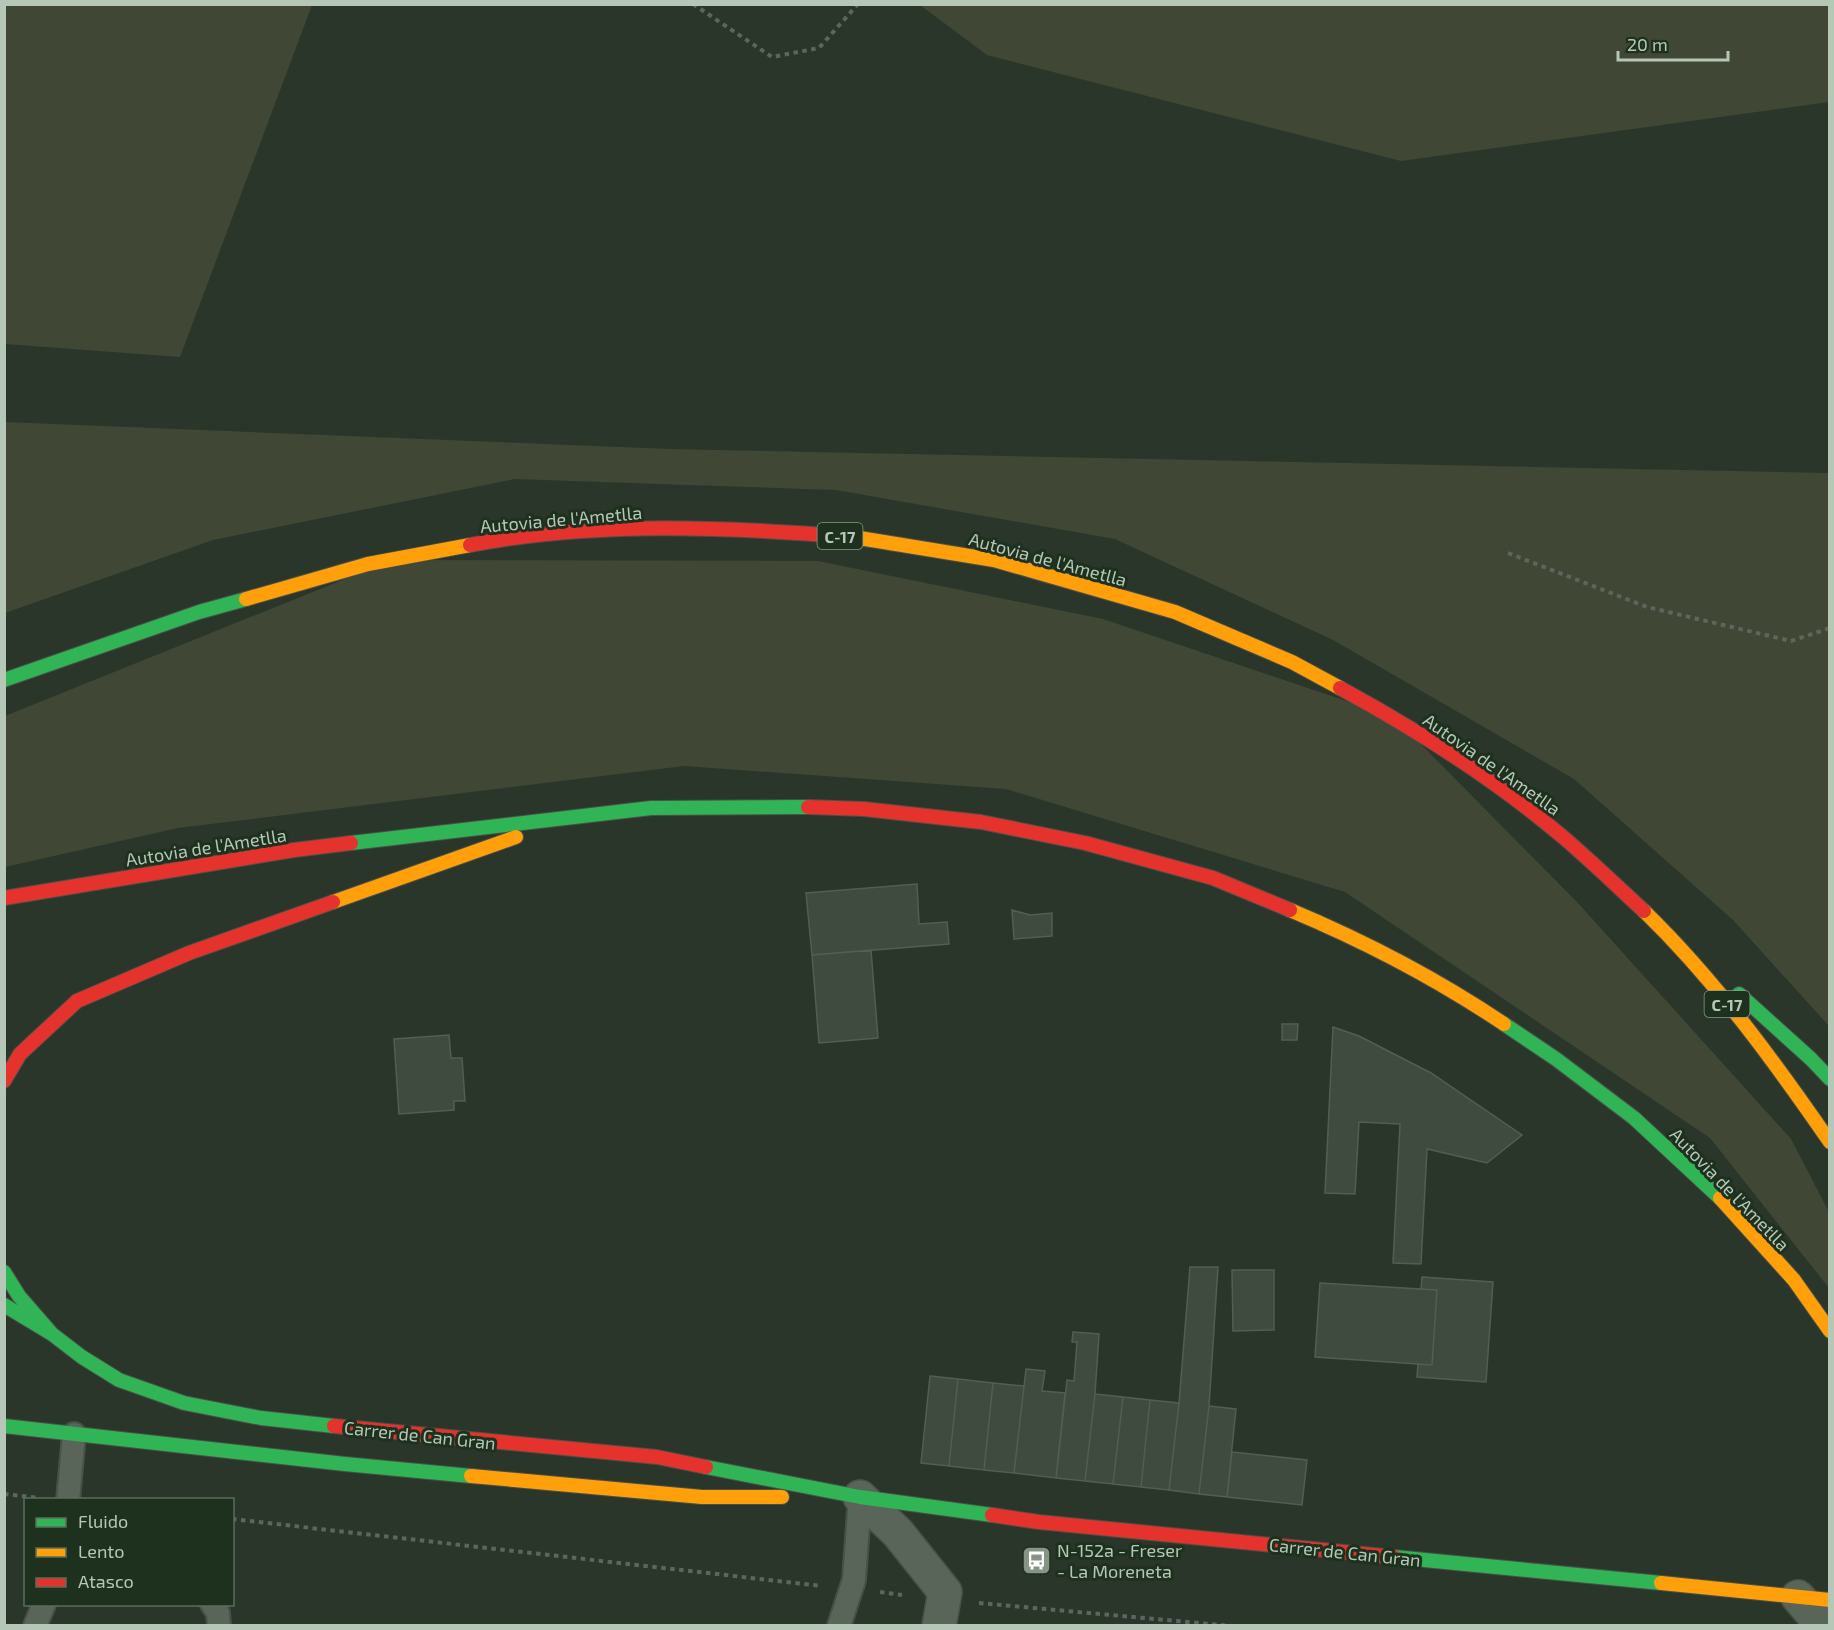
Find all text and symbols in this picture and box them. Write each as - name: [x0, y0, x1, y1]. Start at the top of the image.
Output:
- scale bar: [1618, 24, 1728, 62]
- text: 20 m: [1627, 33, 1668, 55]
- street label: Autovia de l'Ametlla: [479, 501, 643, 537]
- road number: C-17: [818, 523, 862, 549]
- street label: Autovia de l'Ametlla: [967, 527, 1129, 591]
- street label: Autovia de l'Ametlla: [1419, 708, 1565, 820]
- street label: Autovia de l'Ametlla: [124, 823, 288, 871]
- road number: C-17: [1704, 991, 1750, 1017]
- street label: Autovia de l'Ametlla: [1666, 1123, 1794, 1255]
- street label: Carrer de Can Gran: [343, 1416, 497, 1454]
- legend: [24, 1498, 234, 1606]
- text: Fluido: [78, 1510, 128, 1532]
- street label: Carrer de Can Gran: [1268, 1533, 1422, 1571]
- place label: N-152a - Freser - La Moreneta: [1057, 1539, 1182, 1582]
- text: Lento: [78, 1540, 124, 1562]
- bus stop icon: N-152a - Freser - La Moreneta: [1020, 1544, 1052, 1576]
- text: Atasco: [78, 1570, 134, 1592]

